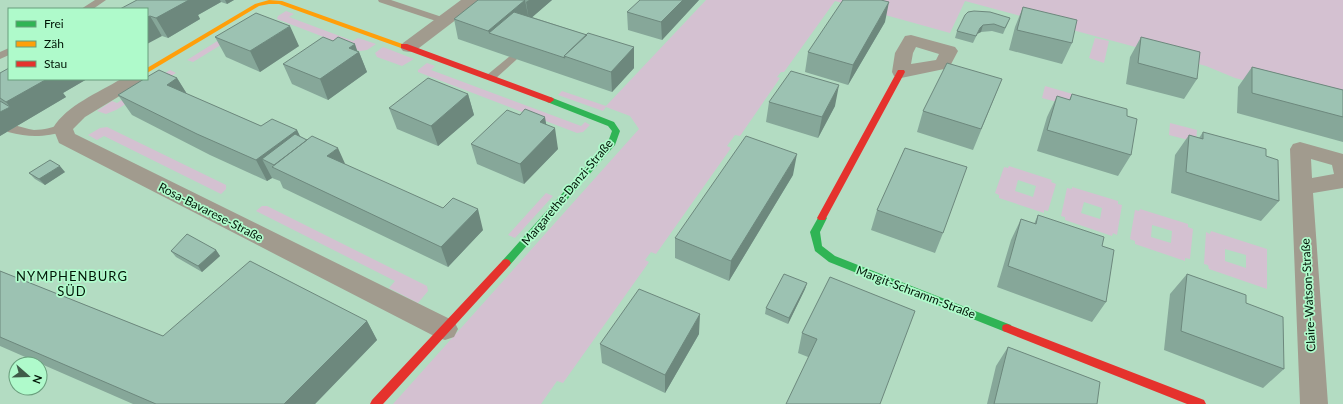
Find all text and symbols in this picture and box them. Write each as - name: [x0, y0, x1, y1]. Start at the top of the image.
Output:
- legend: [8, 8, 148, 80]
- text: Frei: [44, 16, 64, 31]
- text: Zäh: [44, 36, 64, 51]
- text: Stau: [44, 56, 67, 71]
- street label: Margarethe-Danzi-Straße: [518, 136, 616, 248]
- street label: Rosa-Bavarese-Straße: [156, 179, 266, 245]
- street label: Claire-Watson-Straße: [1298, 238, 1318, 352]
- street label: Margit-Schramm-Straße: [854, 262, 978, 322]
- district label: NYMPHENBURG SÜD: [16, 268, 128, 299]
- north arrow: [8, 356, 48, 396]
- text: N: [30, 373, 45, 386]

